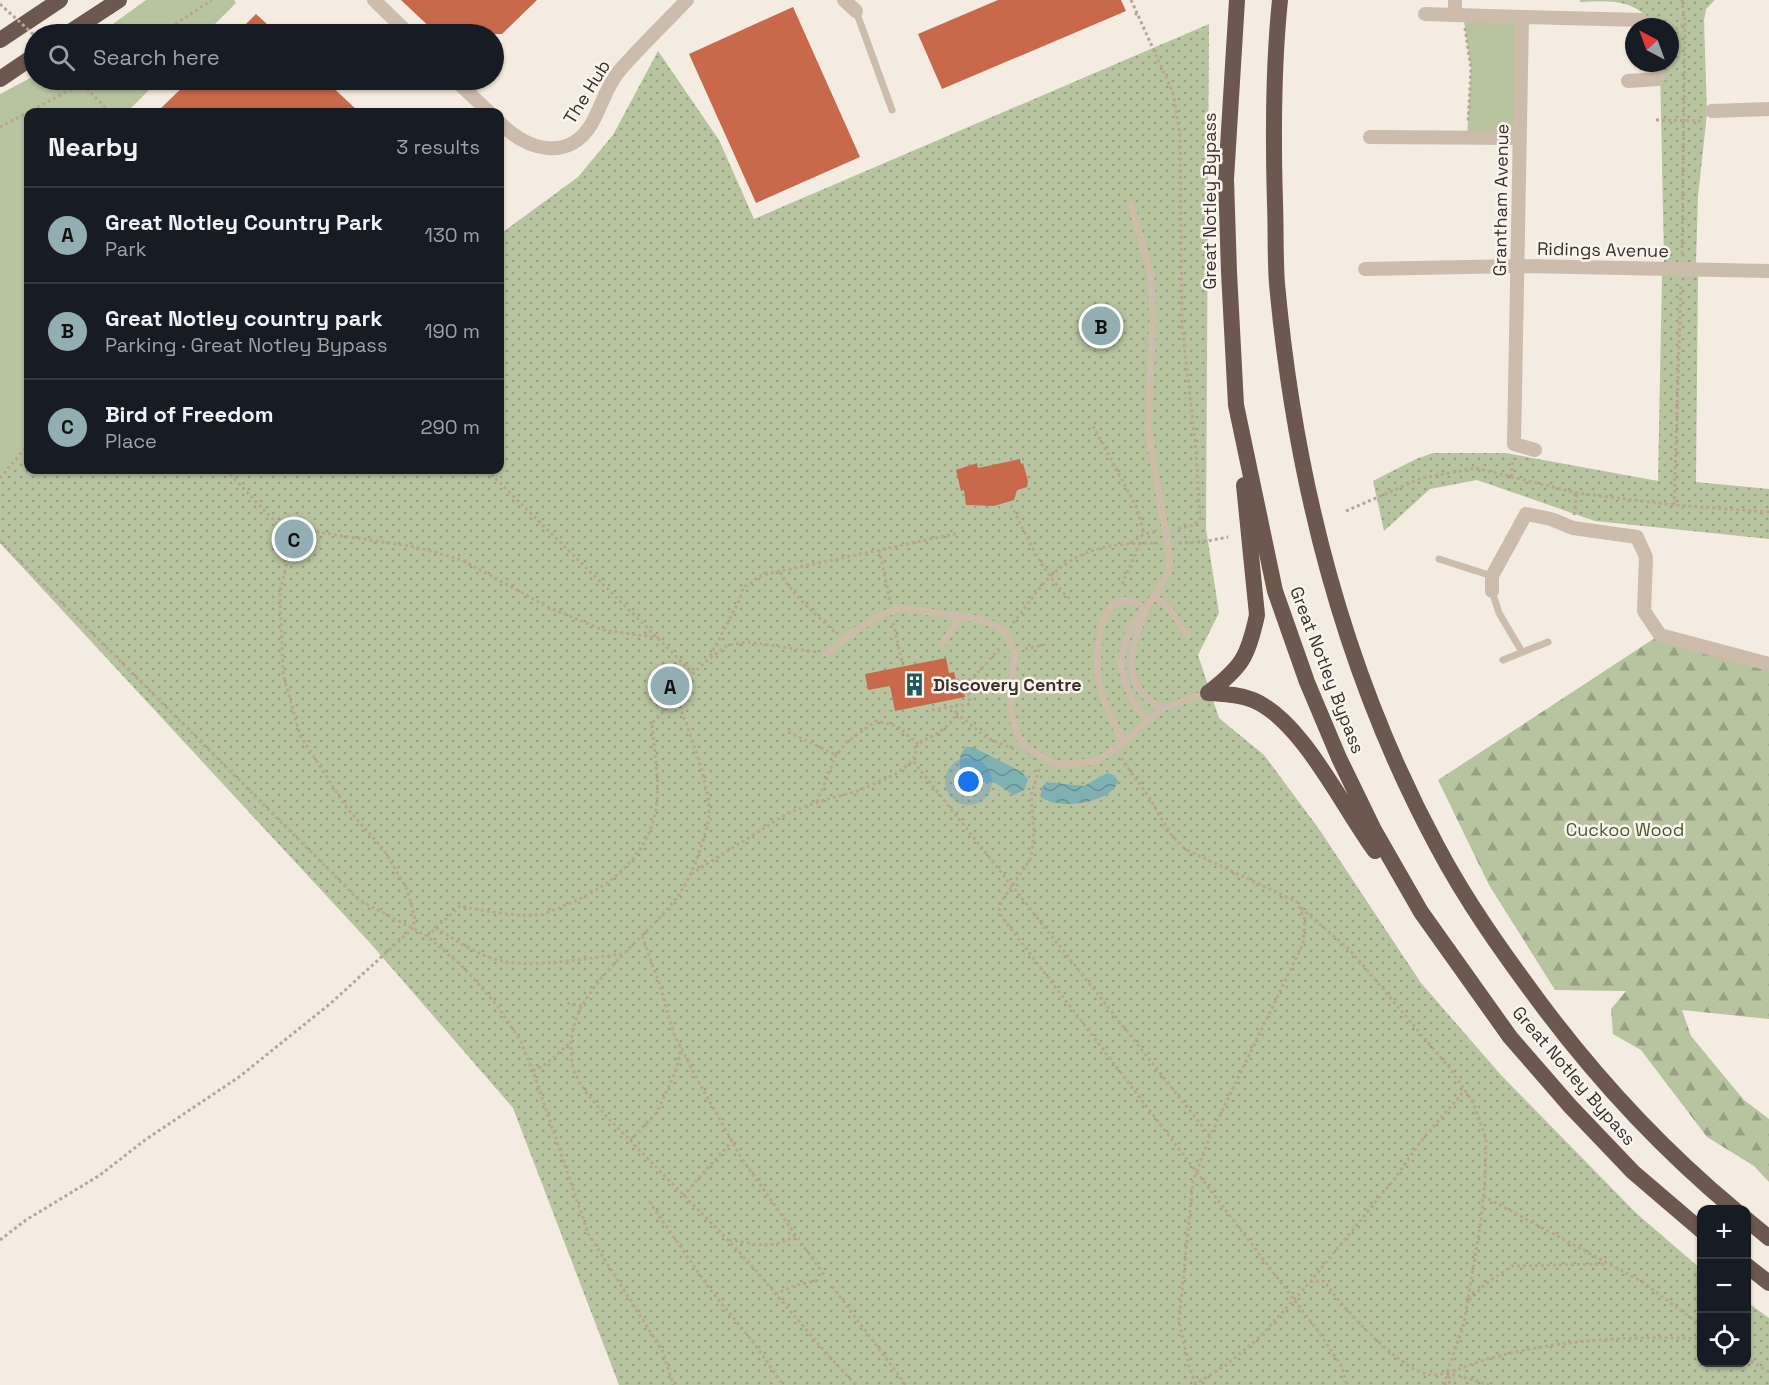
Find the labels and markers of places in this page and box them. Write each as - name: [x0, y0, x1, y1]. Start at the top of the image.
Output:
- pin: B: [1082, 304, 1120, 348]
- pin: C: [274, 516, 314, 562]
- pin: A: [650, 664, 690, 708]
- building icon: Discovery Centre: [902, 672, 928, 698]
- place label: Discovery Centre: [933, 673, 1082, 696]

